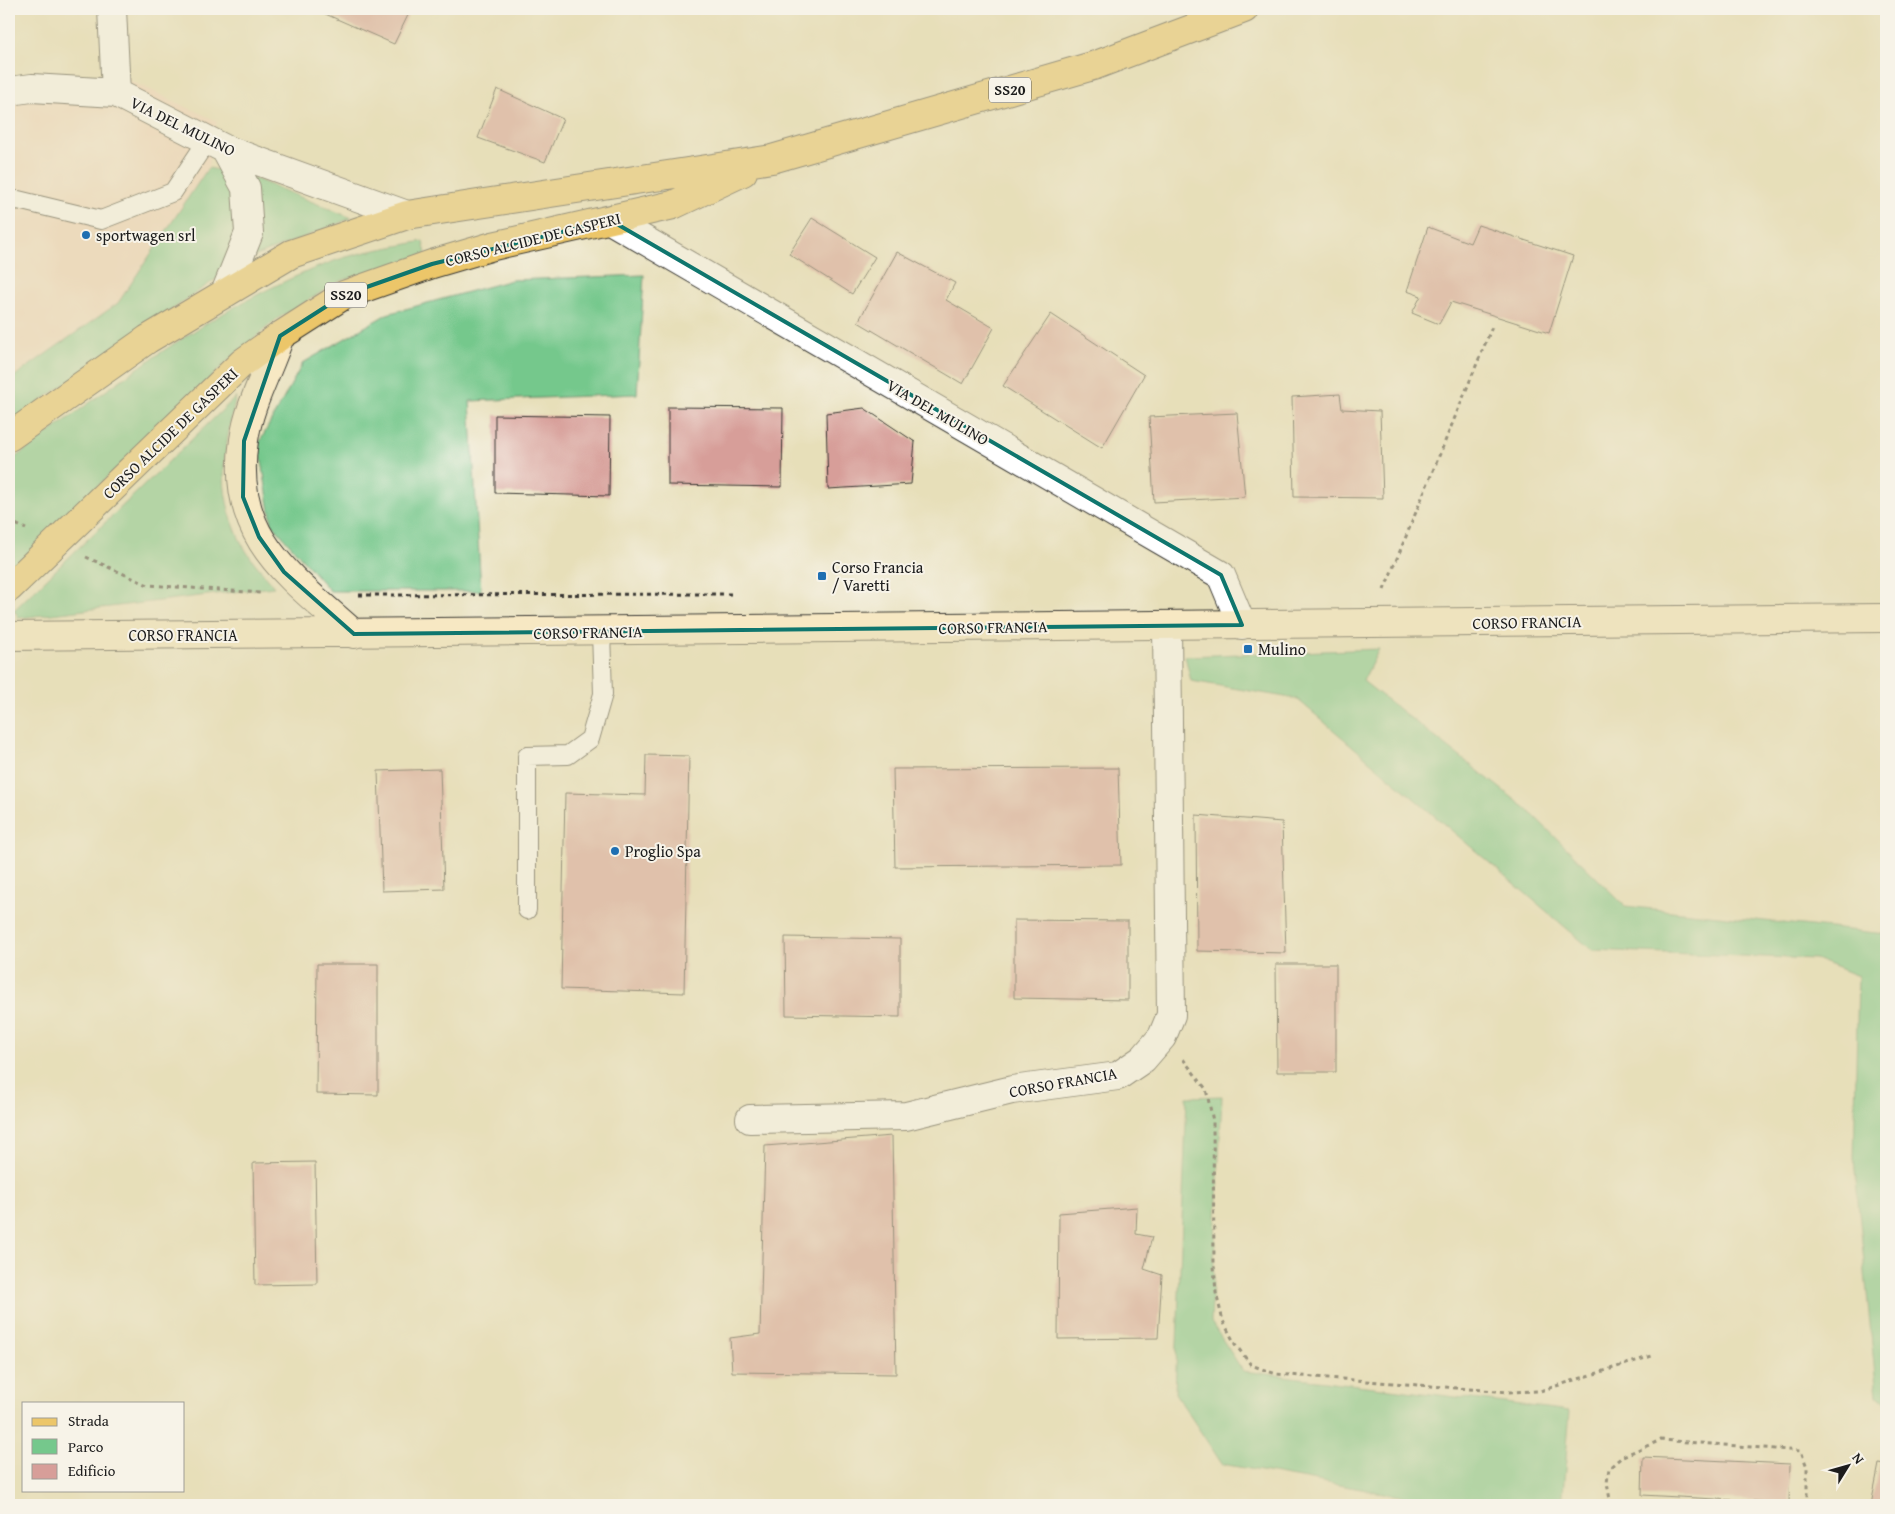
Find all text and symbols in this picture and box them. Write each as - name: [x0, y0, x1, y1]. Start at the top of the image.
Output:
- road number: SS20: [989, 78, 1031, 102]
- street label: VIA DEL MULINO: [126, 90, 240, 162]
- street label: CORSO ALCIDE DE GASPERI: [443, 206, 623, 272]
- place label: sportwagen srl: [96, 223, 196, 247]
- marker: sportwagen srl: [80, 229, 92, 241]
- road number: SS20: [325, 282, 367, 308]
- street label: CORSO ALCIDE DE GASPERI: [97, 362, 243, 504]
- street label: VIA DEL MULINO: [883, 373, 994, 451]
- place label: Corso Francia / Varetti: [832, 555, 924, 597]
- marker: Corso Francia / Varetti: [816, 570, 828, 582]
- street label: CORSO FRANCIA: [1472, 609, 1582, 635]
- street label: CORSO FRANCIA: [938, 614, 1048, 640]
- street label: CORSO FRANCIA: [533, 619, 643, 645]
- street label: CORSO FRANCIA: [128, 623, 238, 647]
- place label: Mulino: [1258, 637, 1306, 661]
- marker: Mulino: [1242, 643, 1254, 655]
- place label: Proglio Spa: [625, 839, 701, 863]
- marker: Proglio Spa: [609, 845, 621, 857]
- street label: CORSO FRANCIA: [1007, 1061, 1119, 1103]
- legend: [22, 1402, 185, 1492]
- text: Strada: [68, 1410, 109, 1431]
- text: Parco: [68, 1436, 104, 1457]
- north arrow: [1822, 1442, 1872, 1492]
- text: N: [1848, 1448, 1870, 1468]
- text: Edificio: [68, 1460, 116, 1481]

